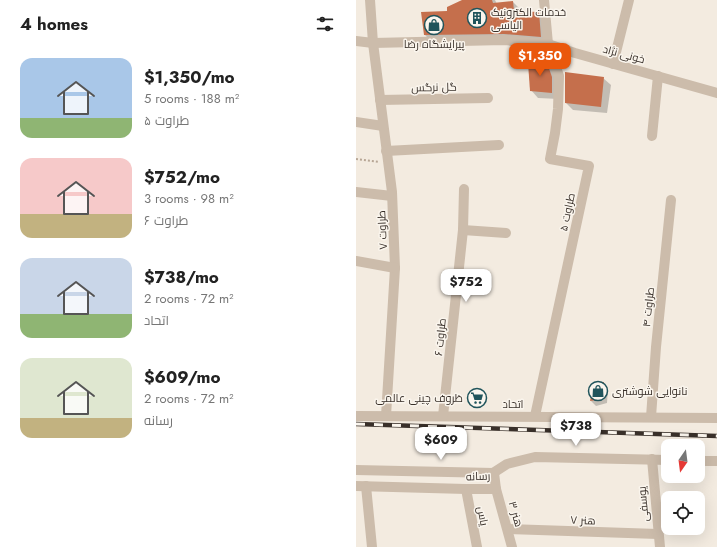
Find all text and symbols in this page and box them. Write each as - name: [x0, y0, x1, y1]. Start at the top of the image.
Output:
- place label: خدمات الکترونیک الیاسی: [491, 4, 566, 33]
- building icon: خدمات الکترونیک الیاسی: [466, 7, 488, 29]
- text: 4 homes: [20, 12, 88, 36]
- icon: filters: [314, 13, 336, 35]
- shop icon: پیرایشگاه رضا: [423, 14, 445, 36]
- place label: پیرایشگاه رضا: [404, 36, 464, 52]
- street label: خونی نژاد: [601, 41, 647, 67]
- pin: $1,350: [507, 43, 573, 77]
- text: $1,350: [518, 46, 562, 65]
- text: $1,350/mo: [144, 65, 235, 89]
- icon: home: [52, 74, 100, 122]
- street label: گل نرگس: [411, 79, 457, 95]
- text: 5 rooms · 188 m²: [144, 89, 239, 108]
- text: طراوت ۵: [144, 111, 189, 130]
- text: $752/mo: [144, 165, 220, 189]
- icon: home: [52, 174, 100, 222]
- text: 3 rooms · 98 m²: [144, 189, 234, 208]
- street label: طراوت ۵: [555, 192, 579, 232]
- street label: طراوت ۷: [373, 210, 391, 250]
- text: طراوت ۶: [144, 211, 189, 230]
- text: $738/mo: [144, 265, 219, 289]
- pin: $752: [442, 269, 490, 303]
- text: $752: [450, 272, 482, 291]
- icon: home: [52, 274, 100, 322]
- street label: طراوت ۴: [638, 286, 658, 328]
- text: 2 rooms · 72 m²: [144, 289, 234, 308]
- text: اتحاد: [144, 311, 169, 330]
- street label: طراوت ۶: [430, 317, 450, 357]
- text: $609/mo: [144, 365, 221, 389]
- icon: home: [52, 374, 100, 422]
- shop icon: نانوایی شوشتری: [587, 380, 609, 402]
- place label: نانوایی شوشتری: [612, 383, 687, 399]
- supermarket icon: ظروف چینی عالمی: [466, 387, 488, 409]
- text: 2 rooms · 72 m²: [144, 389, 234, 408]
- place label: ظروف چینی عالمی: [375, 390, 463, 406]
- street label: اتحاد: [502, 396, 524, 412]
- text: رسانه: [144, 411, 173, 430]
- pin: $738: [552, 413, 600, 447]
- text: $738: [560, 416, 592, 435]
- pin: $609: [417, 427, 465, 461]
- text: $609: [424, 430, 458, 449]
- north arrow: [661, 439, 705, 483]
- map controls: [661, 439, 705, 535]
- street label: رسانه: [465, 468, 491, 484]
- street label: یوسفی: [633, 486, 653, 522]
- button: locate: [661, 491, 705, 535]
- street label: هنر ۳: [505, 499, 527, 529]
- street label: یاس: [473, 505, 493, 527]
- street label: هنر ۷: [570, 512, 596, 528]

